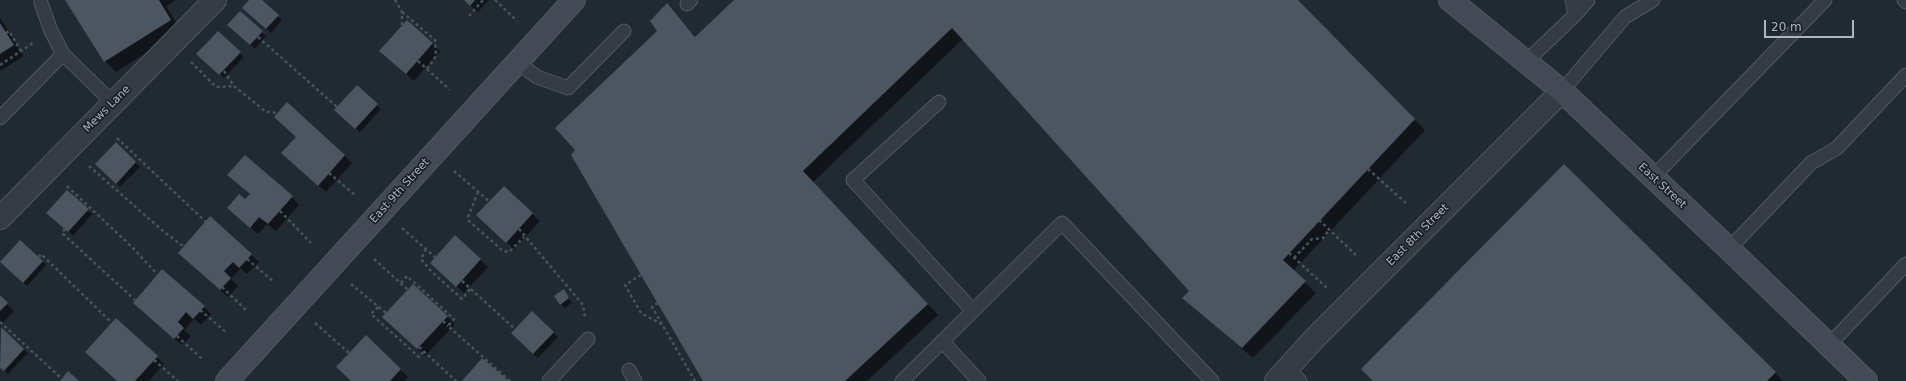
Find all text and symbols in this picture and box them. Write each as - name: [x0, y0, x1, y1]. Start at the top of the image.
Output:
- scale bar: [1766, 12, 1856, 38]
- text: 20 m: [1771, 20, 1802, 34]
- street label: Mews Lane: [81, 83, 133, 135]
- street label: East 9th Street: [368, 156, 432, 226]
- street label: East Street: [1635, 160, 1689, 212]
- street label: East 8th Street: [1384, 201, 1452, 269]

